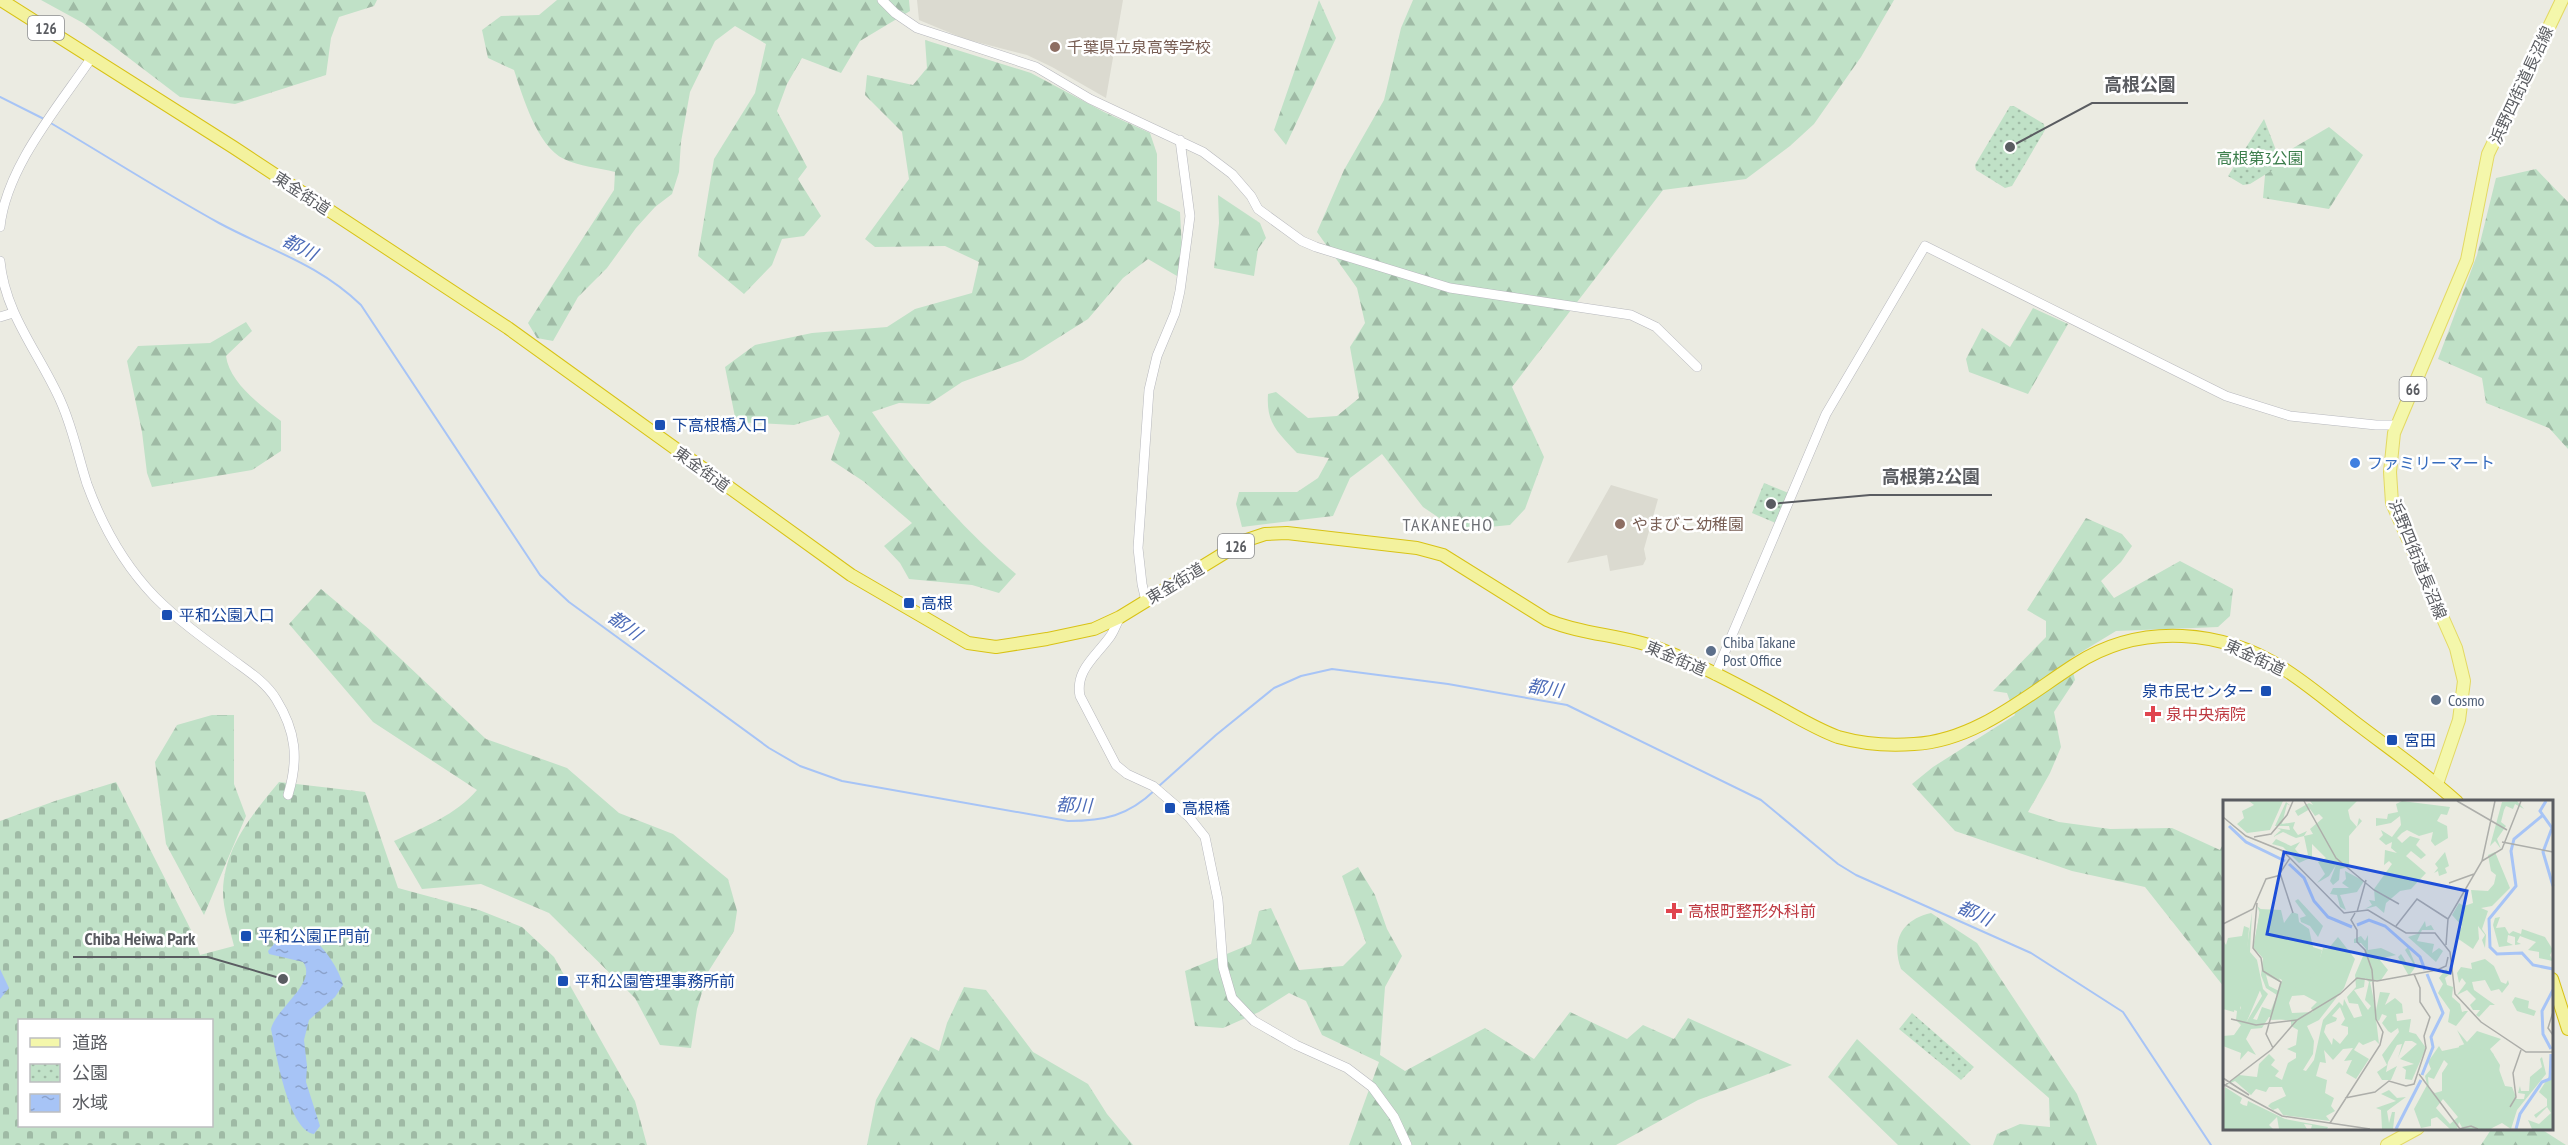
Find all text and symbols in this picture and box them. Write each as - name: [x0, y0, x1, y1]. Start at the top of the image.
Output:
- road number: 126: [28, 16, 64, 40]
- street label: 浜野四街道長沼線: [2485, 23, 2557, 147]
- place label: 千葉県立泉高等学校: [1067, 37, 1211, 57]
- marker: 千葉県立泉高等学校: [1048, 40, 1062, 54]
- callout: 高根公園: [2092, 67, 2188, 103]
- text: 高根公園: [2104, 73, 2176, 96]
- park label: 高根第3公園: [2216, 148, 2304, 168]
- street label: 東金街道: [270, 167, 334, 219]
- water label: 都川: [279, 229, 323, 266]
- road number: 66: [2400, 377, 2426, 401]
- place label: 下高根橋入口: [672, 415, 768, 435]
- marker: 下高根橋入口: [653, 418, 667, 432]
- street label: 東金街道: [670, 442, 734, 496]
- place label: ファミリーマート: [2367, 453, 2495, 473]
- marker: ファミリーマート: [2348, 456, 2362, 470]
- callout: 高根第2公園: [1870, 459, 1992, 495]
- text: 高根第2公園: [1882, 465, 1980, 488]
- street label: 浜野四街道長沼線: [2385, 496, 2451, 622]
- district label: TAKANECHO: [1402, 513, 1494, 536]
- place label: やまびこ幼稚園: [1632, 514, 1744, 534]
- marker: やまびこ幼稚園: [1613, 517, 1627, 531]
- road number: 126: [1218, 534, 1254, 558]
- street label: 東金街道: [1142, 558, 1208, 608]
- place label: 高根: [921, 593, 953, 613]
- marker: 高根: [902, 596, 916, 610]
- place label: 平和公園入口: [179, 605, 275, 625]
- water label: 都川: [604, 605, 648, 646]
- marker: 平和公園入口: [160, 608, 174, 622]
- place label: Chiba Takane Post Office: [1723, 632, 1796, 670]
- street label: 東金街道: [2222, 634, 2288, 680]
- street label: 東金街道: [1643, 636, 1709, 680]
- marker: Chiba Takane Post Office: [1704, 644, 1718, 658]
- water label: 都川: [1525, 674, 1567, 702]
- place label: 泉市民センター: [2142, 681, 2254, 701]
- marker: 泉市民センター: [2259, 684, 2273, 698]
- place label: Cosmo: [2448, 690, 2485, 710]
- marker: Cosmo: [2429, 693, 2443, 707]
- place label: 泉中央病院: [2166, 704, 2246, 724]
- marker: 泉中央病院: [2144, 705, 2162, 723]
- place label: 宮田: [2404, 730, 2436, 750]
- marker: 宮田: [2385, 733, 2399, 747]
- water label: 都川: [1056, 793, 1094, 817]
- place label: 高根橋: [1182, 798, 1230, 818]
- inset map: [2223, 800, 2553, 1130]
- marker: 高根橋: [1163, 801, 1177, 815]
- water label: 都川: [1954, 895, 1998, 932]
- place label: 高根町整形外科前: [1688, 901, 1816, 921]
- marker: 高根町整形外科前: [1665, 902, 1683, 920]
- callout: Chiba Heiwa Park: [73, 921, 208, 957]
- place label: 平和公園正門前: [258, 926, 370, 946]
- text: Chiba Heiwa Park: [85, 927, 196, 950]
- marker: 平和公園正門前: [239, 929, 253, 943]
- place label: 平和公園管理事務所前: [575, 971, 735, 991]
- marker: 平和公園管理事務所前: [556, 974, 570, 988]
- legend: [18, 1019, 213, 1127]
- text: 道路: [72, 1031, 108, 1054]
- text: 公園: [72, 1061, 108, 1084]
- text: 水域: [72, 1091, 108, 1114]

